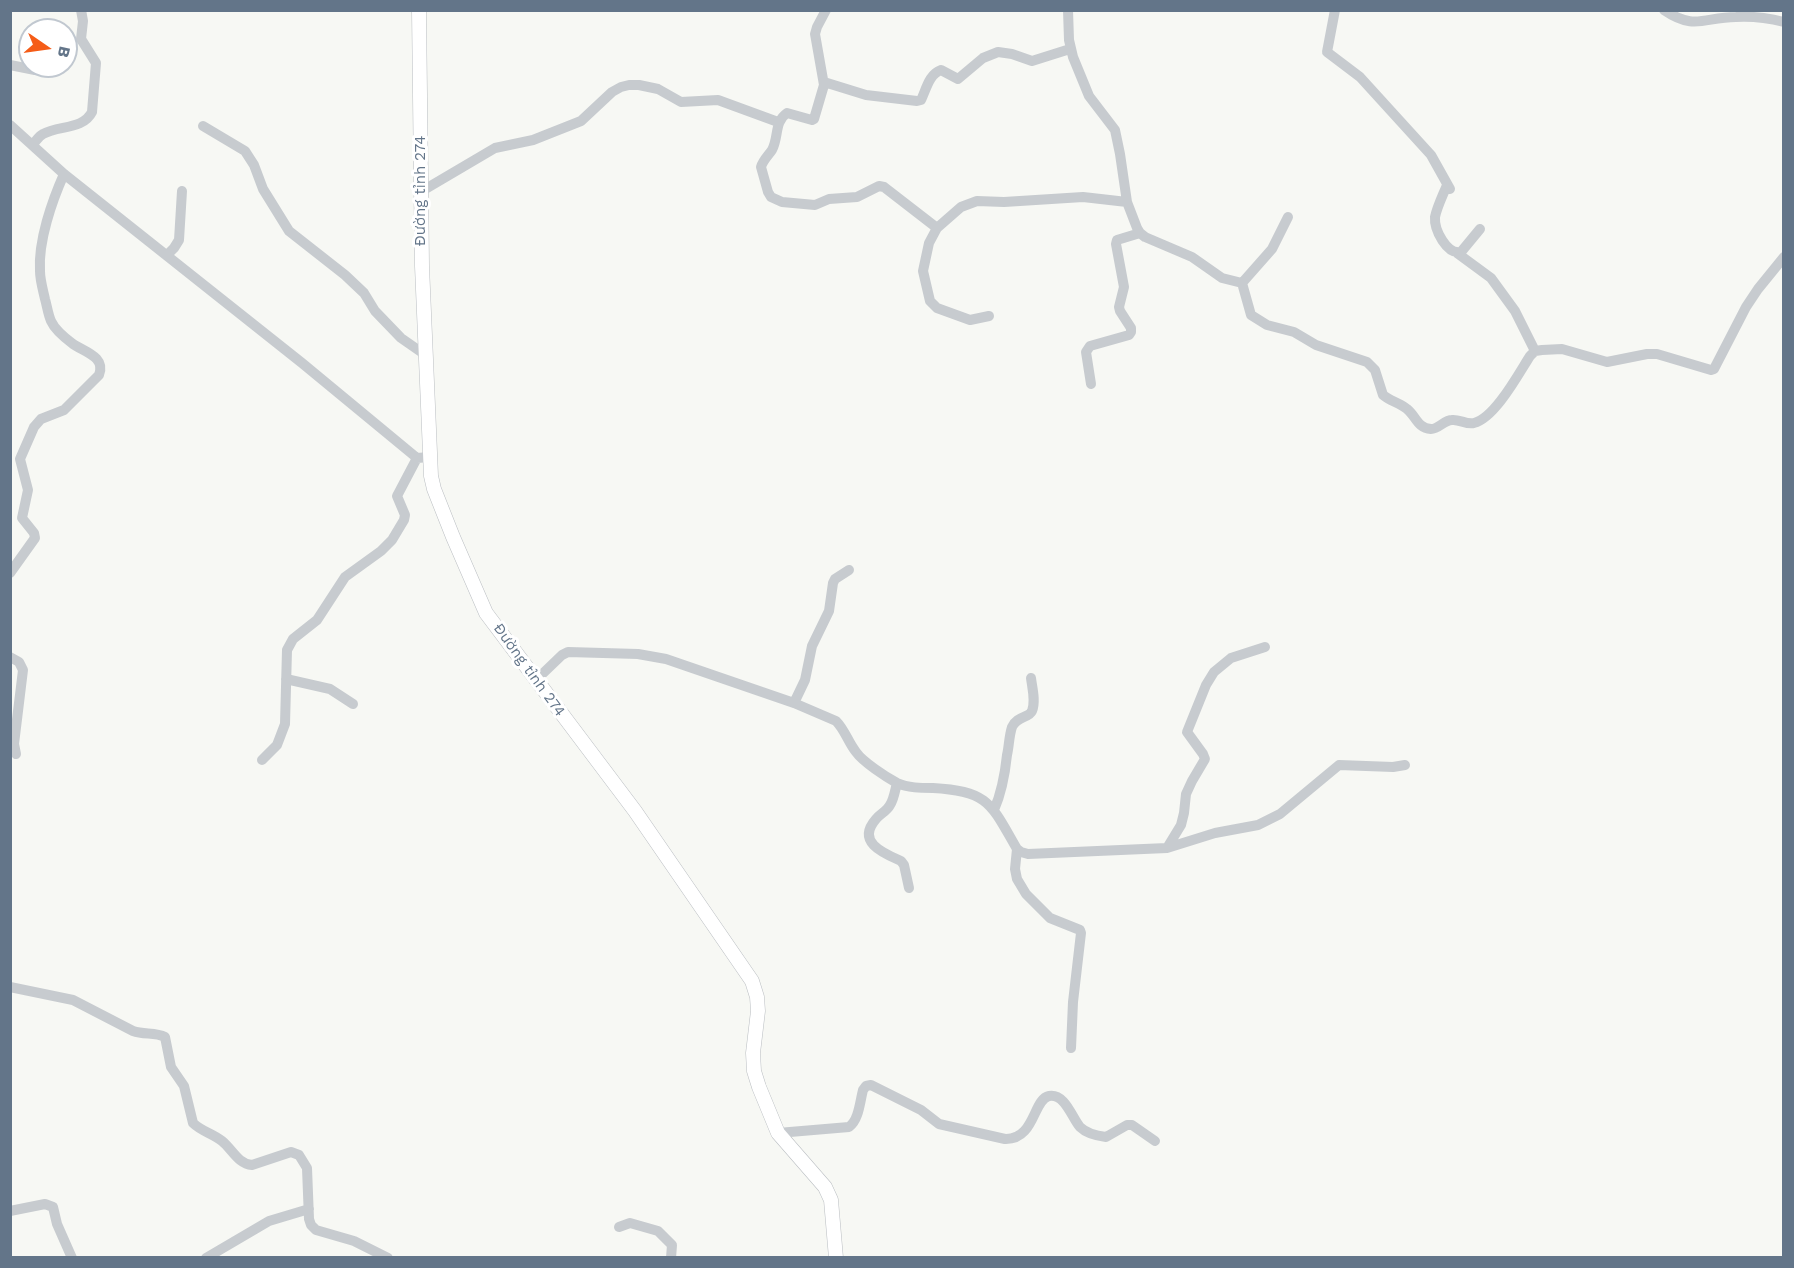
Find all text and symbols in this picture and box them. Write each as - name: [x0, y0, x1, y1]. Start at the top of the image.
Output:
- north arrow: [18, 18, 78, 78]
- text: B: [54, 44, 75, 59]
- street label: Đường tỉnh 274: [412, 136, 430, 246]
- street label: Đường tỉnh 274: [489, 620, 569, 720]

